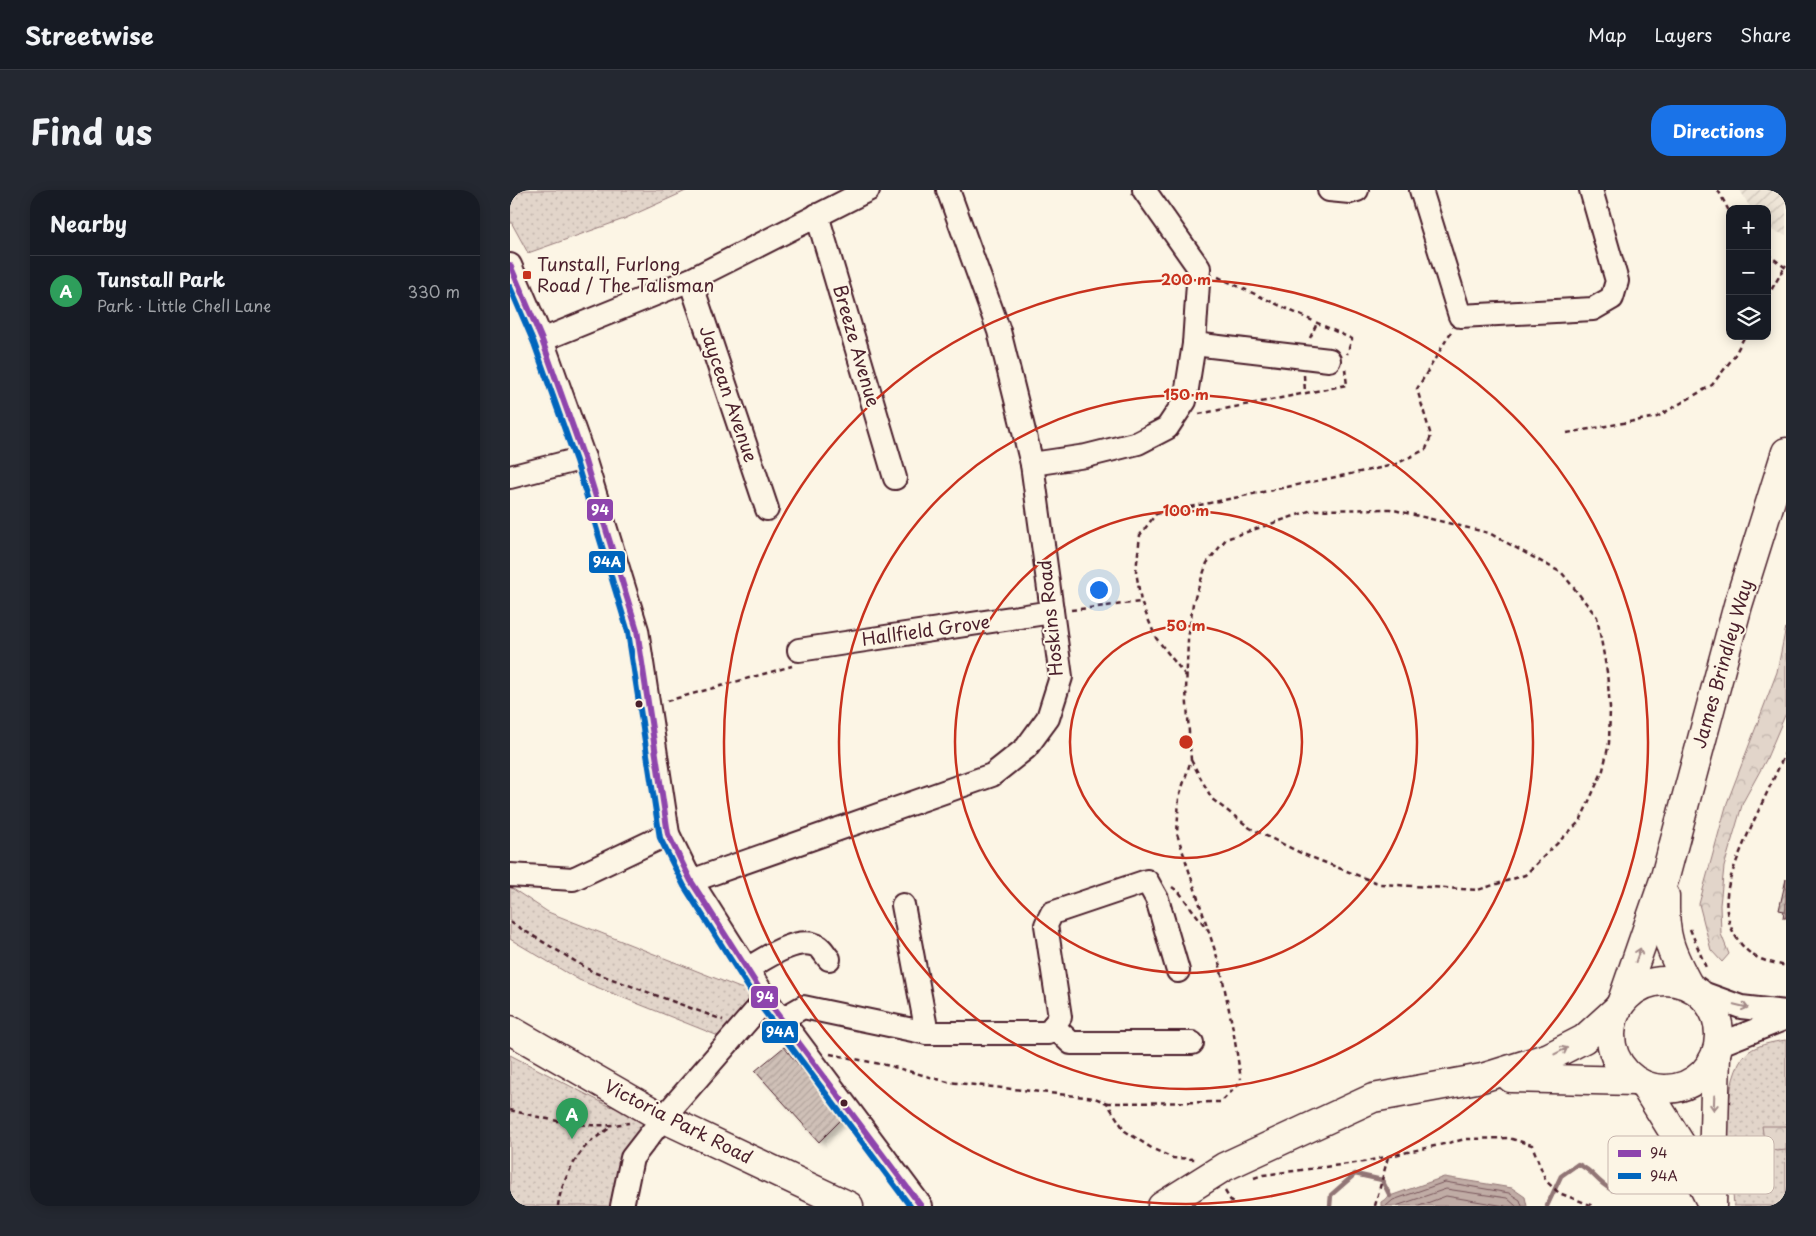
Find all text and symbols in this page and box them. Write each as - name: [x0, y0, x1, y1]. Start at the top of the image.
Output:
- text: Streetwise: [25, 17, 154, 53]
- text: Map: [1588, 21, 1627, 48]
- text: Layers: [1655, 21, 1712, 48]
- text: Share: [1740, 21, 1791, 48]
- text: Find us: [30, 104, 152, 157]
- button: Directions: [1651, 105, 1786, 156]
- map controls: [1726, 205, 1771, 340]
- button: +: [1726, 205, 1771, 250]
- text: Nearby: [50, 207, 127, 239]
- place label: Tunstall, Furlong Road / The Talisman: [537, 250, 714, 298]
- button: −: [1726, 250, 1771, 295]
- text: Tunstall Park: [97, 265, 225, 293]
- text: 200 m: [1161, 267, 1211, 290]
- marker: Tunstall, Furlong Road / The Talisman: [521, 269, 533, 281]
- text: A: [60, 279, 72, 303]
- text: 330 m: [407, 279, 460, 303]
- street label: Breeze Avenue: [827, 281, 888, 410]
- text: Park · Little Chell Lane: [97, 293, 271, 317]
- button: layers: [1726, 295, 1771, 340]
- street label: Jaycean Avenue: [693, 322, 765, 466]
- text: 150 m: [1163, 382, 1209, 405]
- line badge: 94: [586, 498, 614, 522]
- text: 100 m: [1163, 498, 1209, 521]
- text: 94: [591, 499, 609, 520]
- line badge: 94A: [588, 550, 626, 574]
- text: 94A: [593, 551, 622, 572]
- street label: Hoskins Road: [1030, 559, 1069, 678]
- street label: James Brindley Way: [1684, 576, 1759, 751]
- your location: [1086, 577, 1112, 603]
- street label: Hallfield Grove: [860, 607, 992, 652]
- text: 50 m: [1167, 613, 1205, 636]
- unlabelled marker: [634, 699, 644, 709]
- centre of rings: [1177, 733, 1195, 751]
- one-way arrow: [1634, 948, 1643, 963]
- line badge: 94: [750, 985, 779, 1009]
- text: 94: [756, 986, 774, 1007]
- one-way arrow: [1732, 1002, 1748, 1011]
- line badge: 94A: [761, 1020, 799, 1044]
- text: 94A: [766, 1021, 795, 1042]
- one-way arrow: [1554, 1046, 1569, 1056]
- street label: Victoria Park Road: [600, 1072, 757, 1170]
- one-way arrow: [1709, 1094, 1719, 1111]
- pin: A: [556, 1098, 588, 1139]
- unlabelled marker: [839, 1098, 849, 1108]
- legend: [1608, 1136, 1774, 1194]
- text: 94: [1650, 1142, 1667, 1163]
- text: 94A: [1650, 1165, 1678, 1186]

